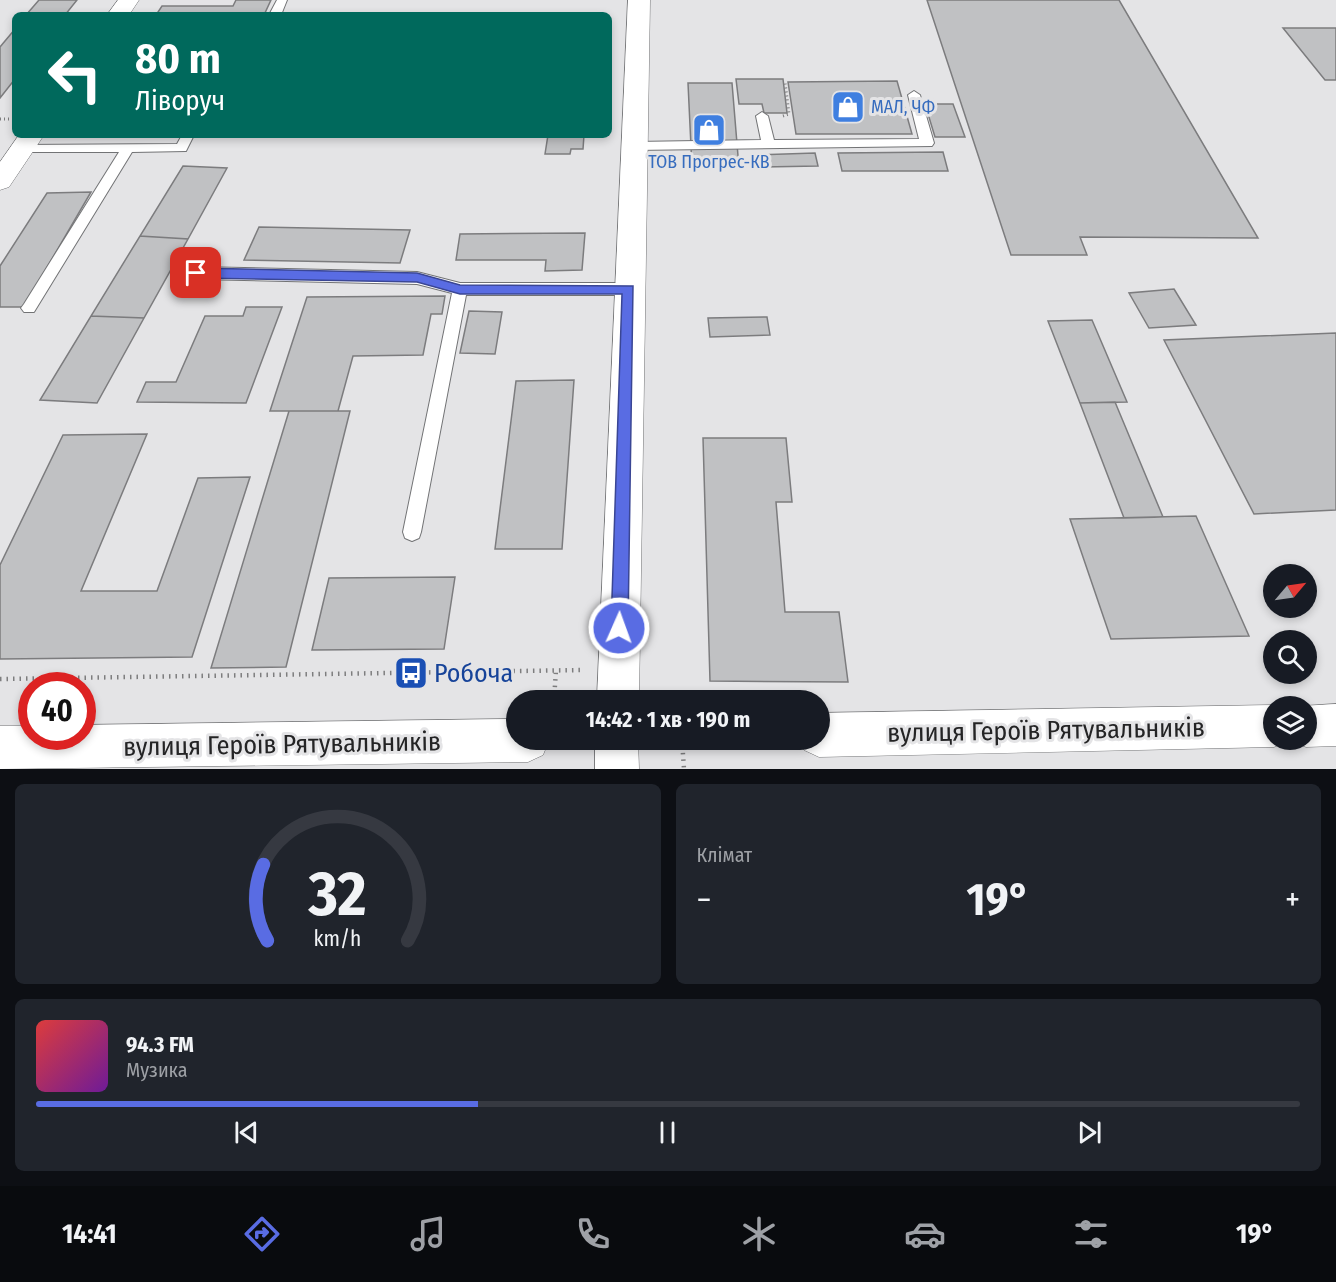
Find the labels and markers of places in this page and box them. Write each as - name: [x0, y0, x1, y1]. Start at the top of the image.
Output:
- shop icon: МАЛ, ЧФ: [830, 89, 866, 125]
- place label: МАЛ, ЧФ: [871, 96, 935, 118]
- shop icon: ТОВ Прогрес-КВ: [691, 112, 727, 148]
- place label: ТОВ Прогрес-КВ: [648, 151, 770, 173]
- pin: [170, 247, 221, 298]
- bus stop icon: Робоча: [393, 655, 429, 691]
- place label: Робоча: [434, 658, 513, 689]

